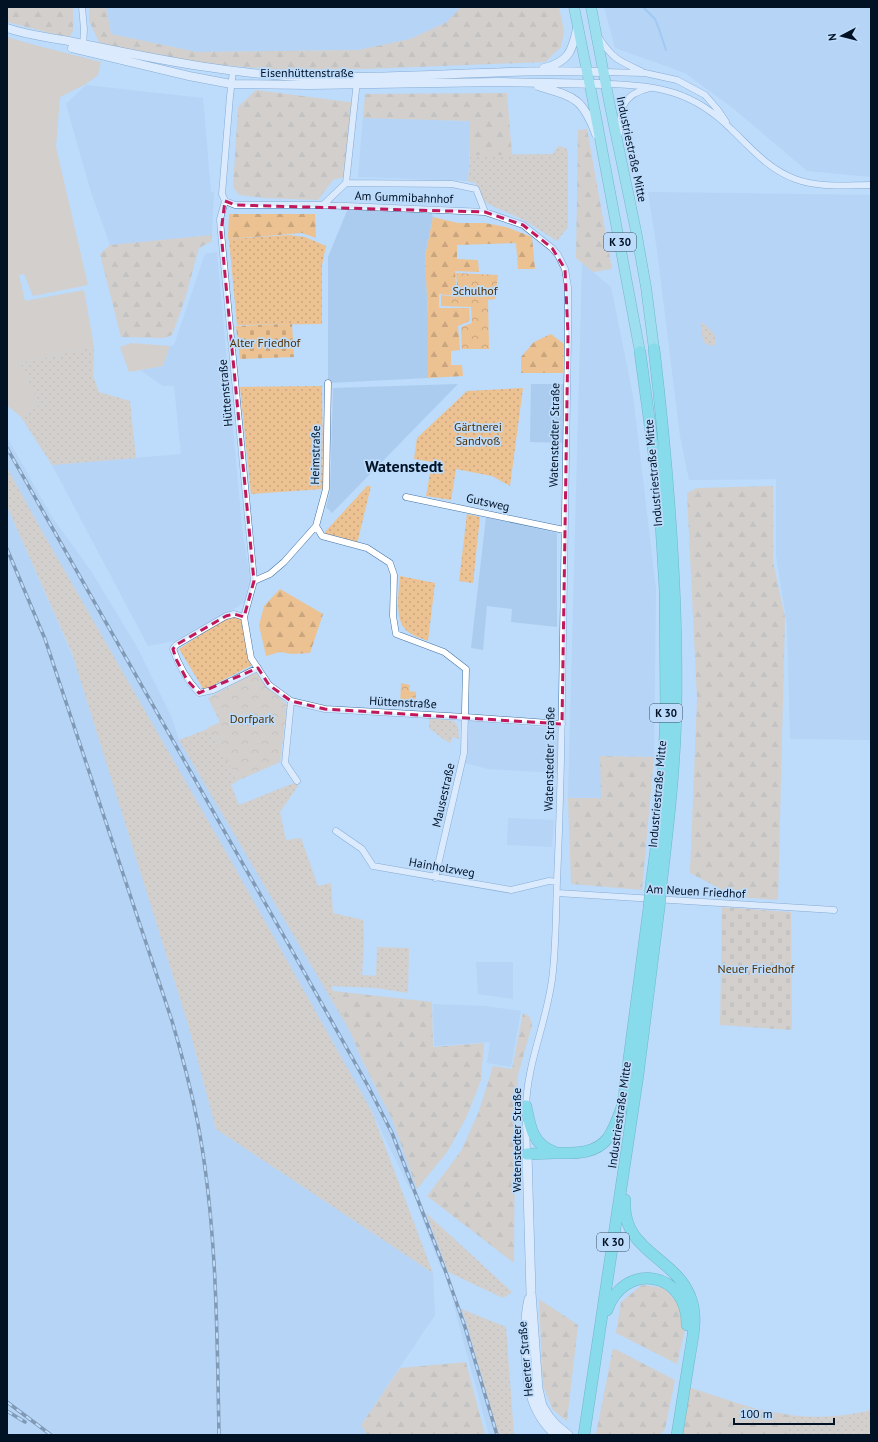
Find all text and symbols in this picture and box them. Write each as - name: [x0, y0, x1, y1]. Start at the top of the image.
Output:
- north arrow: [822, 16, 862, 56]
- text: N: [825, 33, 839, 42]
- street label: Eisenhüttenstraße: [260, 65, 354, 80]
- street label: Industriestraße Mitte: [613, 95, 651, 203]
- street label: Am Gummibahnhof: [354, 188, 455, 206]
- road number: K 30: [604, 233, 636, 251]
- park label: Schulhof: [452, 283, 499, 298]
- park label: Alter Friedhof: [230, 335, 301, 350]
- street label: Hüttenstraße: [215, 359, 235, 427]
- street label: Watenstedter Straße: [546, 383, 562, 487]
- park label: Gärtnerei Sandvoß: [454, 419, 502, 448]
- street label: Industriestraße Mitte: [641, 419, 665, 527]
- street label: Heimstraße: [307, 425, 323, 485]
- district label: Watenstedt: [365, 456, 443, 476]
- street label: Gutsweg: [465, 490, 511, 514]
- street label: Hüttenstraße: [369, 693, 437, 711]
- road number: K 30: [650, 704, 682, 722]
- street label: Watenstedter Straße: [541, 707, 557, 811]
- park label: Dorfpark: [230, 711, 274, 726]
- street label: Industriestraße Mitte: [645, 740, 669, 848]
- street label: Mausestraße: [428, 761, 458, 829]
- street label: Hainholzweg: [408, 854, 476, 880]
- street label: Am Neuen Friedhof: [646, 881, 747, 901]
- park label: Neuer Friedhof: [718, 961, 796, 976]
- street label: Industriestraße Mitte: [604, 1061, 634, 1169]
- street label: Watenstedter Straße: [509, 1088, 524, 1192]
- road number: K 30: [597, 1233, 629, 1251]
- street label: Heerter Straße: [514, 1321, 536, 1397]
- scale bar: [734, 1400, 834, 1426]
- text: 100 m: [740, 1406, 773, 1421]

